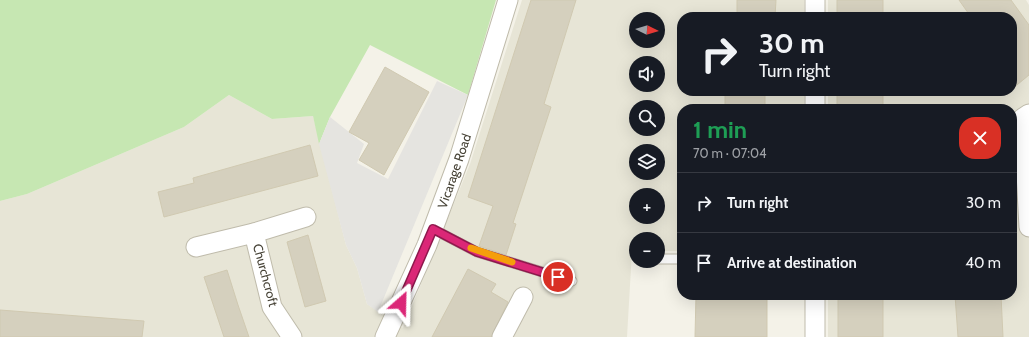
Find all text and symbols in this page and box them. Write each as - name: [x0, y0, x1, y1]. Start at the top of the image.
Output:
- north arrow: [629, 12, 665, 48]
- map controls: [629, 12, 665, 268]
- text: 30 m: [759, 26, 825, 60]
- icon: right: [693, 28, 745, 80]
- button: sound: [629, 56, 665, 92]
- text: Turn right: [759, 60, 830, 82]
- button: search: [629, 100, 665, 136]
- text: 1 min: [693, 115, 747, 144]
- button: close: [959, 117, 1001, 159]
- street label: Vicarage Road: [434, 132, 474, 210]
- button: layers: [629, 144, 665, 180]
- text: 70 m · 07:04: [693, 145, 767, 161]
- button: +: [629, 188, 665, 224]
- icon: right: [693, 192, 715, 214]
- text: Turn right: [727, 194, 788, 212]
- text: 30 m: [966, 194, 1001, 212]
- button: −: [629, 232, 665, 268]
- street label: Churchcroft: [250, 242, 282, 309]
- icon: arrive: [693, 252, 715, 274]
- text: Arrive at destination: [727, 254, 857, 272]
- text: 40 m: [965, 254, 1001, 272]
- pin: [541, 260, 575, 294]
- icon: arrive: [547, 266, 569, 288]
- position arrow: [380, 282, 422, 324]

